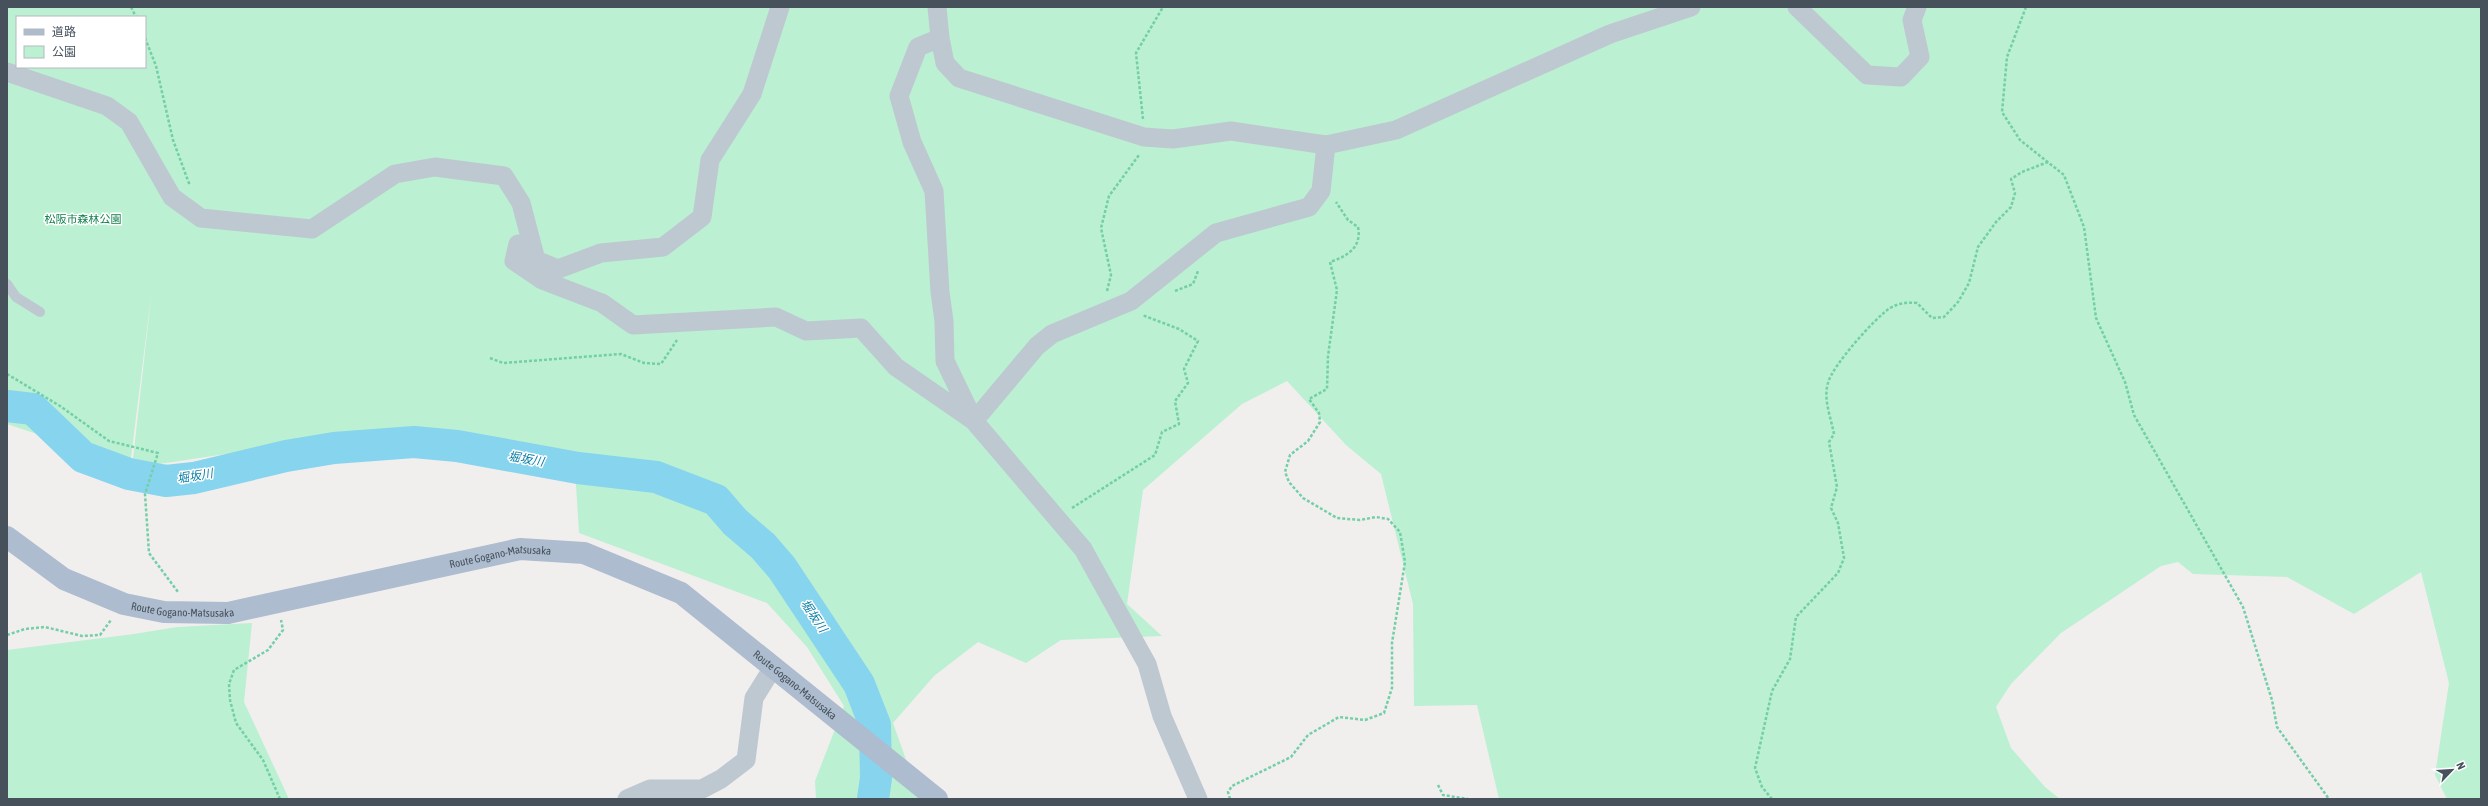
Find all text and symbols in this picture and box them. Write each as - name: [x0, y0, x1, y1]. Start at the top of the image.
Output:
- legend: [16, 16, 146, 68]
- text: 道路: [52, 25, 76, 39]
- text: 公園: [52, 45, 76, 59]
- park label: 松阪市森林公園: [45, 213, 122, 225]
- water label: 堀坂川: [507, 449, 547, 469]
- water label: 堀坂川: [176, 466, 216, 486]
- street label: Route Gogano-Matsusaka: [448, 543, 551, 570]
- water label: 堀坂川: [798, 597, 831, 636]
- street label: Route Gogano-Matsusaka: [130, 600, 235, 619]
- street label: Route Gogano-Matsusaka: [751, 648, 839, 722]
- north arrow: [2432, 750, 2472, 790]
- text: N: [2454, 760, 2468, 771]

